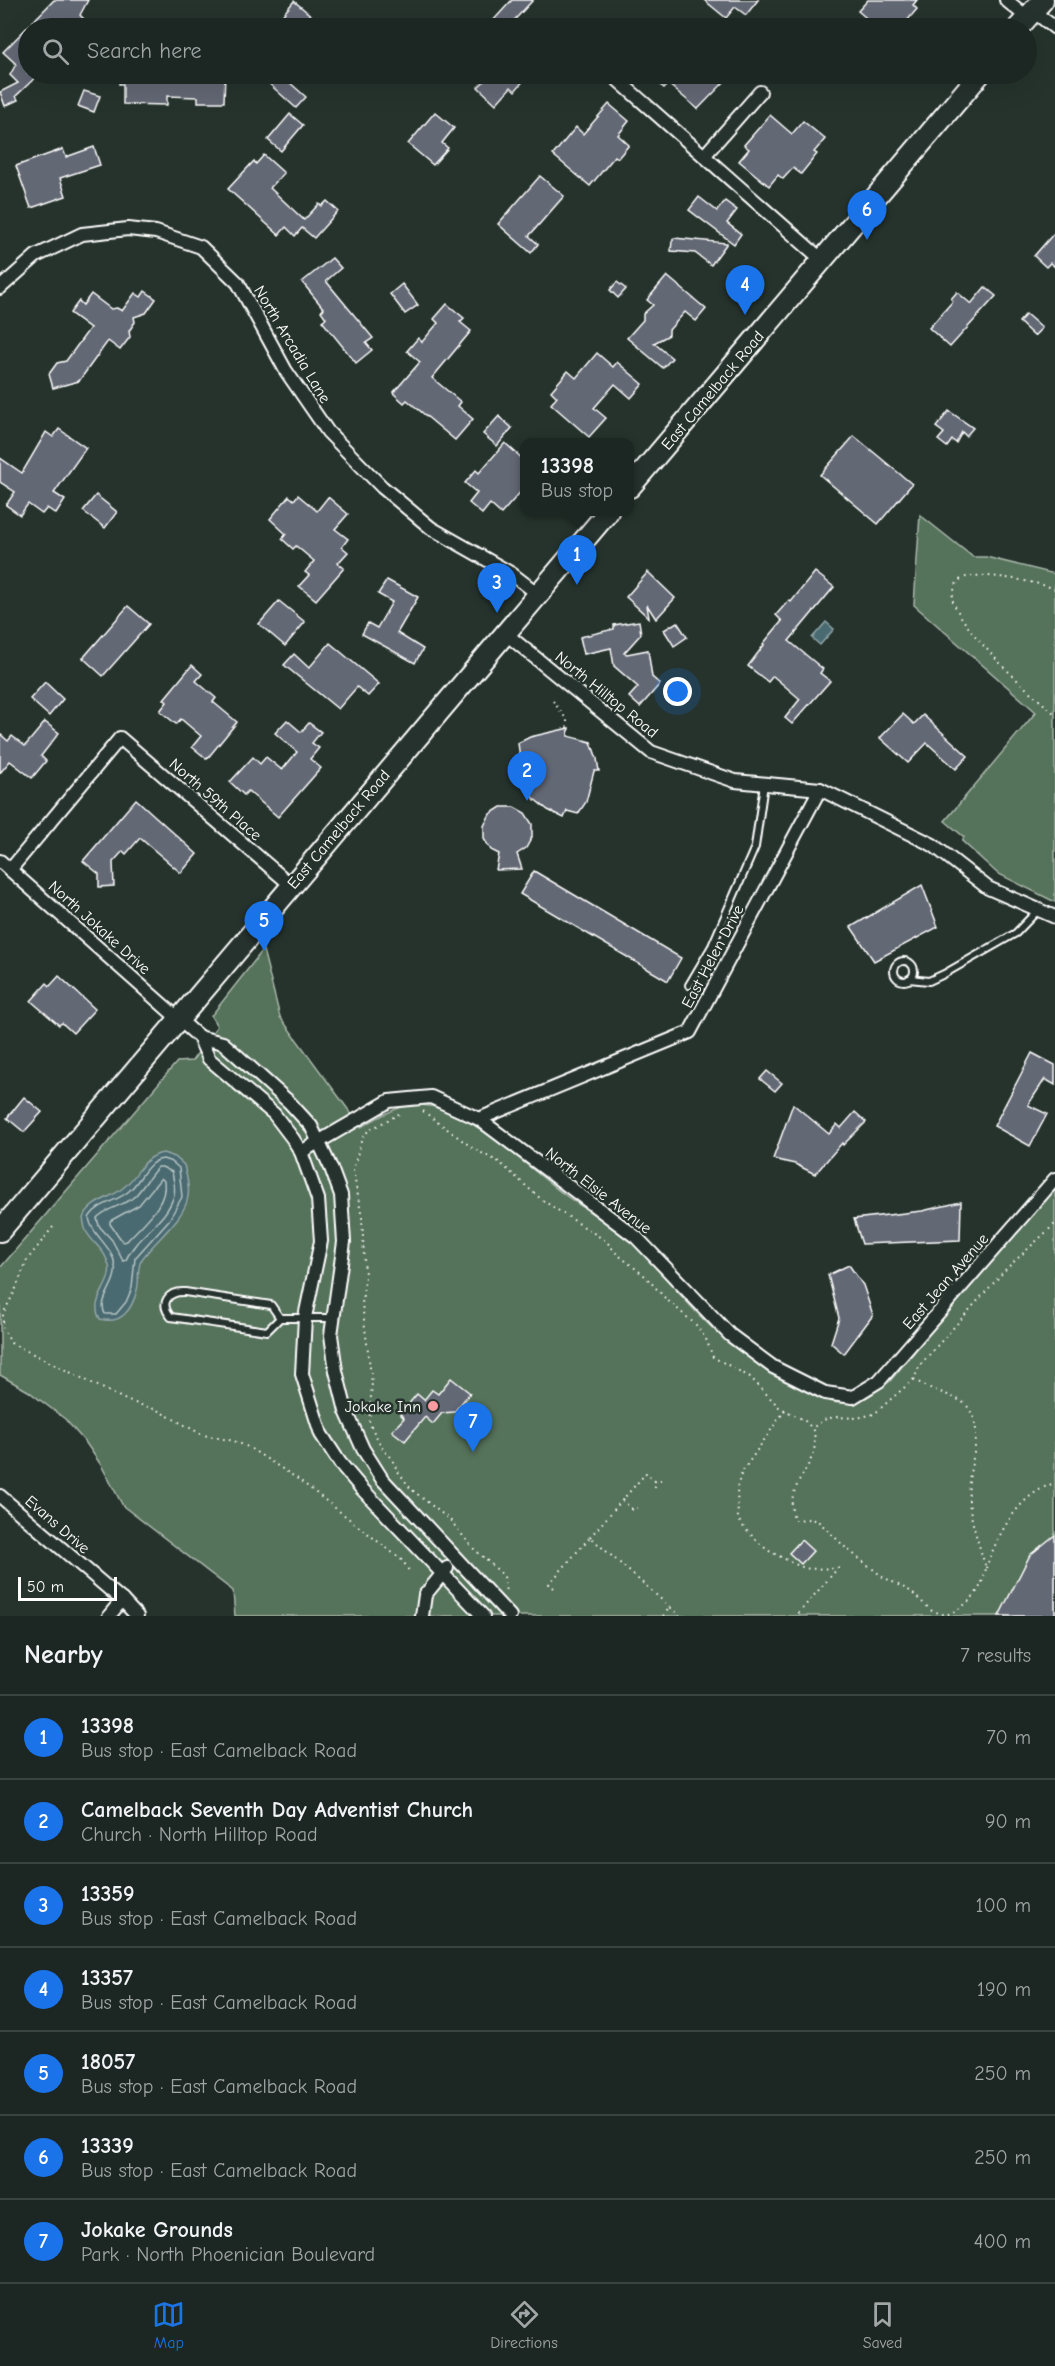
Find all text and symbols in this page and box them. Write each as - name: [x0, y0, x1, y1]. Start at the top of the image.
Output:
- search box: [18, 18, 1037, 84]
- icon: search: [39, 35, 72, 68]
- text: Search here: [87, 38, 202, 64]
- pin: 6: [848, 190, 886, 240]
- pin: 4: [726, 266, 764, 315]
- street label: North Arcadia Lane: [250, 283, 334, 406]
- street label: East Camelback Road: [658, 328, 768, 454]
- popup: [520, 438, 634, 516]
- text: 13398: [541, 453, 594, 479]
- text: Bus stop: [541, 479, 613, 502]
- pin: 1: [558, 536, 596, 585]
- pin: 3: [478, 564, 516, 613]
- street label: North Hilltop Road: [551, 648, 661, 742]
- your location: [663, 677, 692, 706]
- pin: 2: [508, 752, 546, 801]
- street label: North 59th Place: [166, 755, 265, 845]
- street label: East Camelback Road: [284, 767, 394, 893]
- street label: North Jokake Drive: [45, 877, 154, 978]
- pin: 5: [244, 902, 284, 951]
- street label: East Helen Drive: [678, 902, 748, 1011]
- street label: North Elsie Avenue: [542, 1144, 655, 1238]
- street label: East Jean Avenue: [899, 1230, 992, 1333]
- place label: Jokake Inn: [345, 1398, 421, 1416]
- marker: Jokake Inn: [426, 1399, 440, 1413]
- pin: 7: [454, 1402, 492, 1452]
- street label: Evans Drive: [21, 1492, 93, 1558]
- scale bar: [18, 1574, 117, 1602]
- text: 50 m: [27, 1578, 64, 1596]
- text: Nearby: [24, 1640, 103, 1670]
- text: 7 results: [960, 1644, 1031, 1667]
- text: 13398: [81, 1713, 134, 1739]
- text: 1: [40, 1726, 47, 1749]
- text: 70 m: [986, 1726, 1031, 1749]
- text: Bus stop · East Camelback Road: [81, 1739, 357, 1762]
- text: Camelback Seventh Day Adventist Church: [81, 1797, 473, 1823]
- text: 2: [39, 1810, 48, 1833]
- text: 90 m: [985, 1810, 1031, 1833]
- text: Church · North Hilltop Road: [81, 1823, 318, 1846]
- text: 13359: [81, 1881, 135, 1907]
- text: 3: [39, 1894, 48, 1917]
- text: 100 m: [976, 1894, 1031, 1917]
- text: Bus stop · East Camelback Road: [81, 1907, 357, 1930]
- text: 13357: [81, 1965, 133, 1991]
- text: 4: [39, 1978, 48, 2001]
- text: 190 m: [977, 1978, 1031, 2001]
- text: Bus stop · East Camelback Road: [81, 1991, 357, 2014]
- text: 18057: [81, 2049, 135, 2075]
- text: 5: [38, 2062, 49, 2085]
- text: 250 m: [974, 2062, 1031, 2085]
- text: Bus stop · East Camelback Road: [81, 2075, 357, 2098]
- text: 13339: [81, 2133, 134, 2159]
- text: 6: [38, 2146, 49, 2169]
- text: 250 m: [974, 2146, 1031, 2169]
- text: Bus stop · East Camelback Road: [81, 2159, 357, 2182]
- text: Jokake Grounds: [81, 2217, 233, 2243]
- text: 7: [39, 2230, 48, 2253]
- text: 400 m: [974, 2230, 1031, 2253]
- text: Park · North Phoenician Boulevard: [81, 2243, 375, 2266]
- tab: Map: [152, 2298, 185, 2352]
- tab: Directions: [490, 2298, 558, 2352]
- tab: Saved: [863, 2298, 903, 2352]

